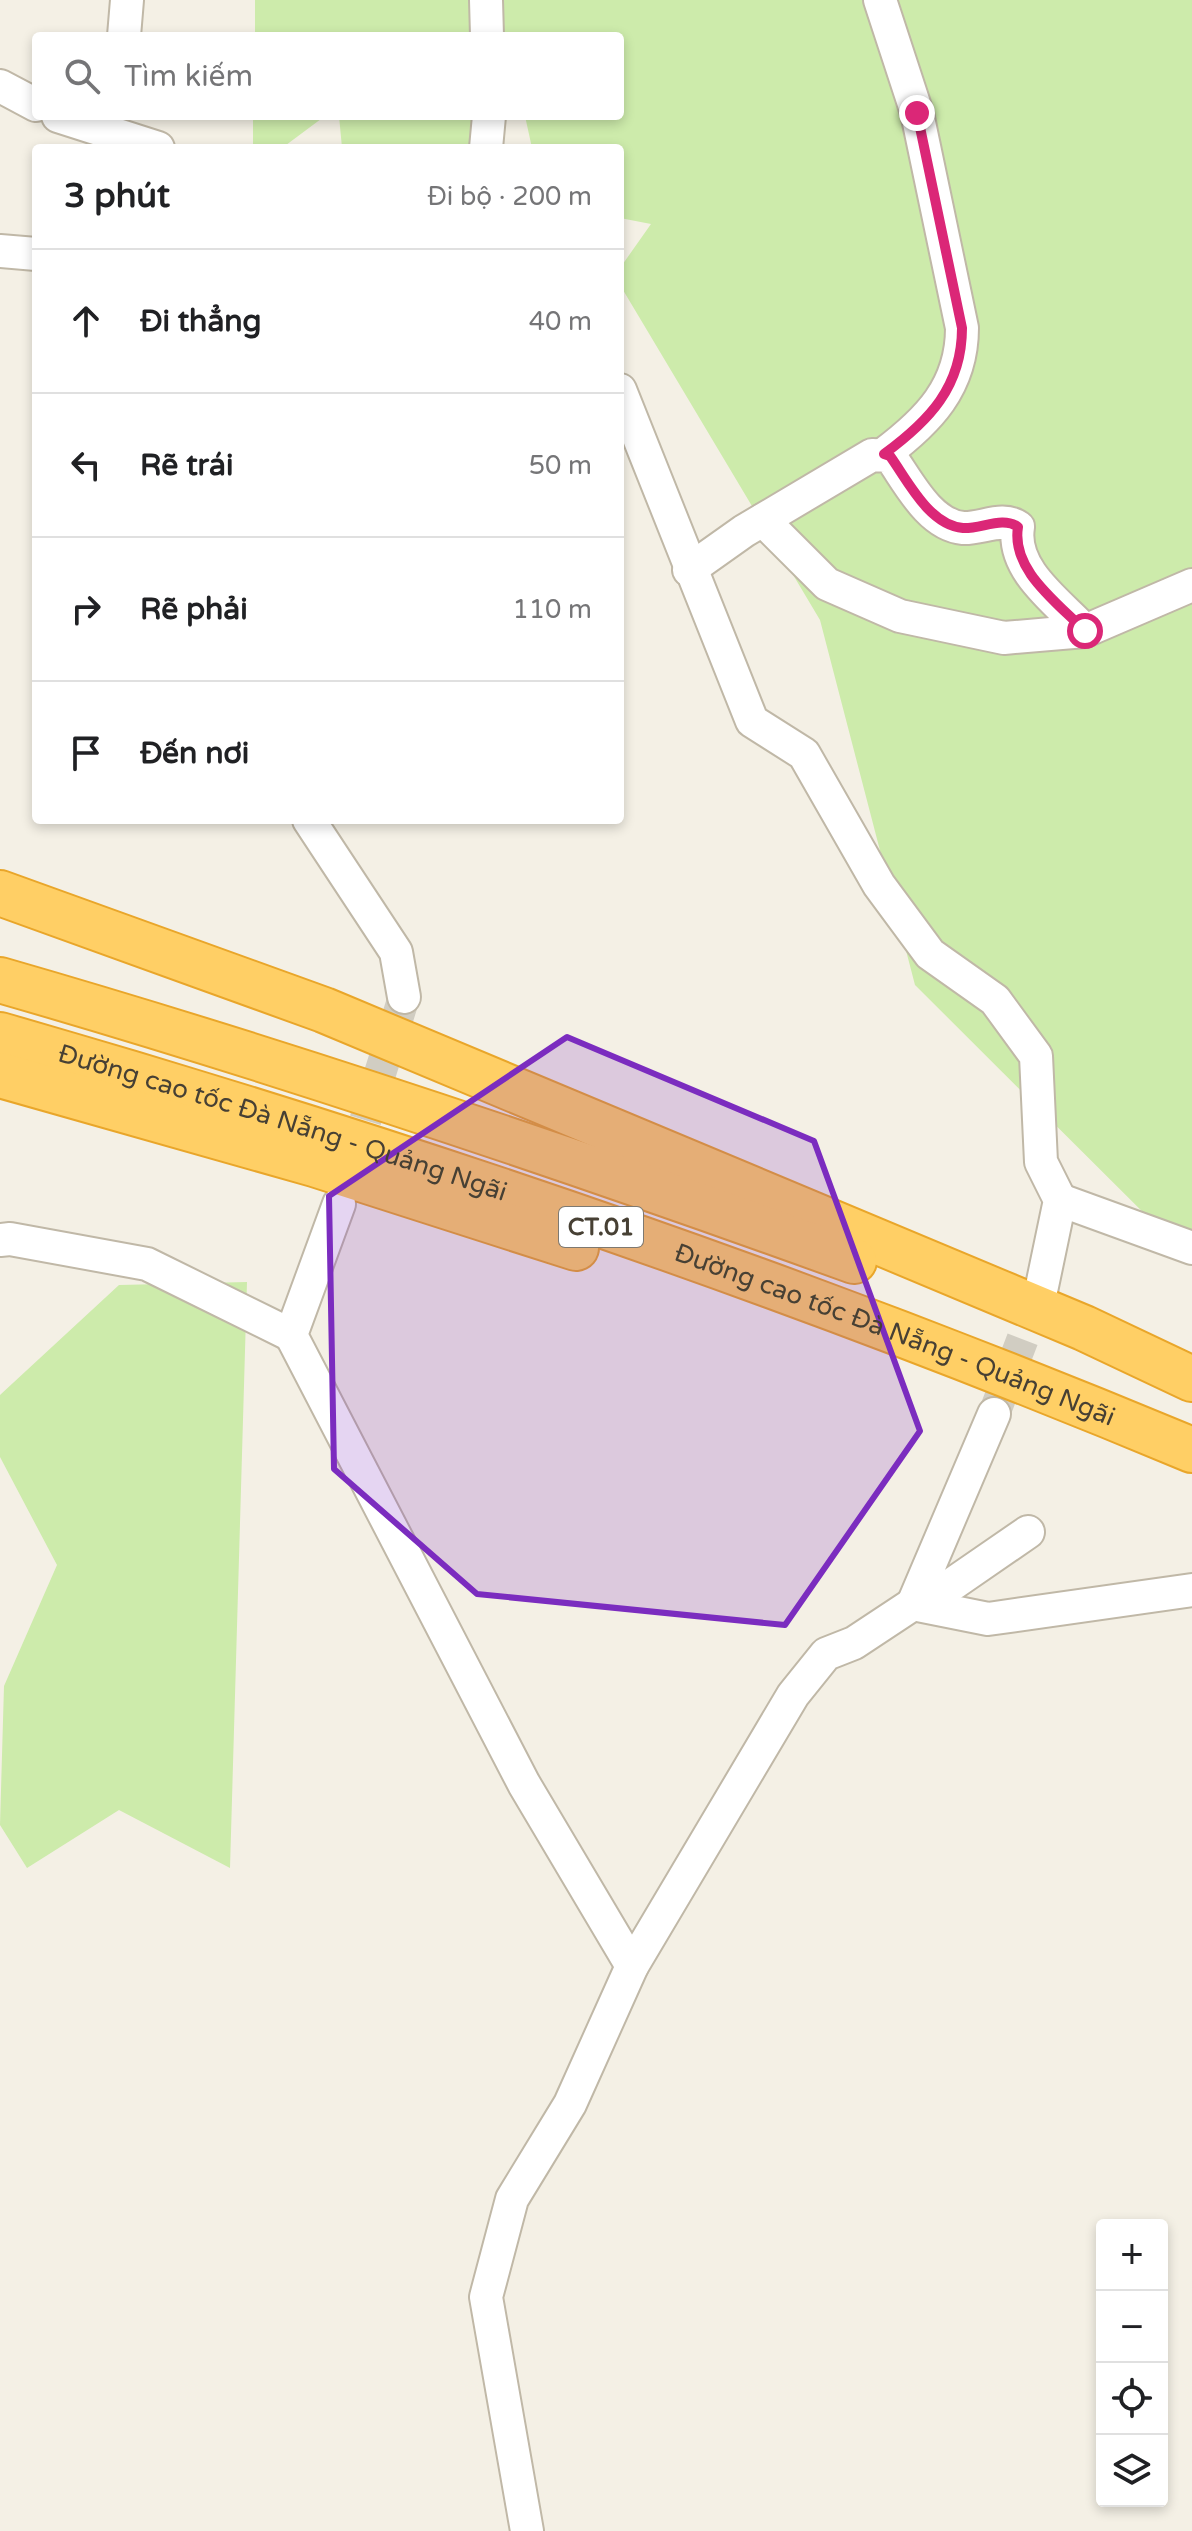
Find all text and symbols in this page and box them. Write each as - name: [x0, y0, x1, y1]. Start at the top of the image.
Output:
- search box: [32, 32, 624, 120]
- icon: search: [60, 54, 104, 98]
- text: Tìm kiếm: [124, 58, 253, 95]
- route end: [899, 95, 935, 131]
- text: 3 phút: [64, 176, 170, 217]
- text: Đi bộ · 200 m: [427, 181, 592, 212]
- icon: ahead: [64, 299, 108, 343]
- text: Đi thẳng: [140, 303, 261, 340]
- text: 40 m: [529, 306, 592, 337]
- icon: left: [64, 443, 108, 487]
- text: Rẽ trái: [140, 447, 233, 484]
- text: 50 m: [529, 450, 592, 481]
- icon: right: [64, 587, 108, 631]
- text: Rẽ phải: [140, 591, 248, 628]
- text: 110 m: [512, 594, 592, 625]
- route start: [1067, 613, 1103, 649]
- icon: arrive: [64, 731, 108, 775]
- text: Đến nơi: [140, 735, 249, 772]
- street label: Đường cao tốc Đà Nẵng - Quảng Ngãi: [55, 1037, 511, 1207]
- road number: CT.01: [559, 1207, 643, 1247]
- street label: Đường cao tốc Đà Nẵng - Quảng Ngãi: [671, 1237, 1120, 1432]
- map controls: [1096, 2219, 1168, 2507]
- button: +: [1096, 2219, 1168, 2291]
- button: −: [1096, 2291, 1168, 2363]
- button: locate: [1096, 2363, 1168, 2435]
- button: layers: [1096, 2435, 1168, 2507]

